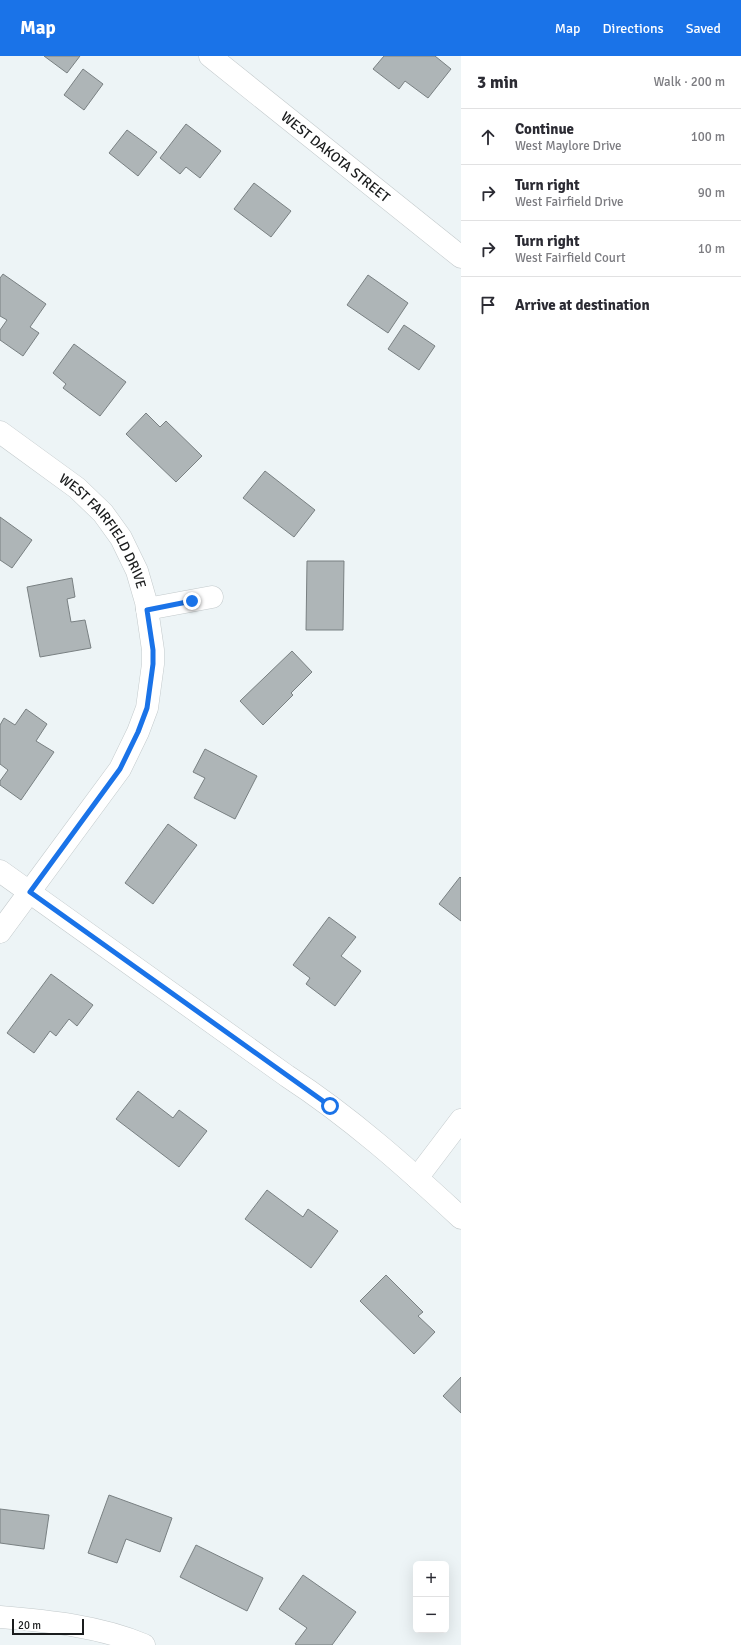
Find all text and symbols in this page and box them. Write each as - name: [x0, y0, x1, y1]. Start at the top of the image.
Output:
- text: Map: [20, 16, 56, 40]
- text: Map: [555, 20, 581, 37]
- text: Directions: [603, 20, 664, 37]
- text: Saved: [686, 20, 721, 37]
- text: 3 min: [477, 72, 518, 93]
- text: Walk · 200 m: [654, 74, 725, 90]
- street label: WEST DAKOTA STREET: [278, 108, 394, 206]
- text: Continue: [515, 120, 574, 138]
- icon: ahead: [477, 126, 499, 148]
- text: 100 m: [691, 129, 725, 145]
- text: West Maylore Drive: [515, 138, 622, 154]
- text: Turn right: [515, 176, 580, 194]
- icon: right: [477, 182, 499, 204]
- text: 90 m: [698, 185, 725, 201]
- text: West Fairfield Drive: [515, 194, 623, 210]
- text: Turn right: [515, 232, 580, 250]
- icon: right: [477, 238, 499, 260]
- text: 10 m: [698, 241, 725, 257]
- text: West Fairfield Court: [515, 250, 626, 266]
- icon: arrive: [477, 294, 499, 316]
- text: Arrive at destination: [515, 296, 650, 314]
- street label: WEST FAIRFIELD DRIVE: [56, 470, 150, 590]
- route end: [183, 592, 201, 610]
- route start: [321, 1097, 339, 1115]
- map controls: [413, 1561, 449, 1633]
- button: +: [413, 1561, 449, 1597]
- button: −: [413, 1597, 449, 1633]
- scale bar: [12, 1617, 84, 1636]
- text: 20 m: [18, 1619, 41, 1632]

